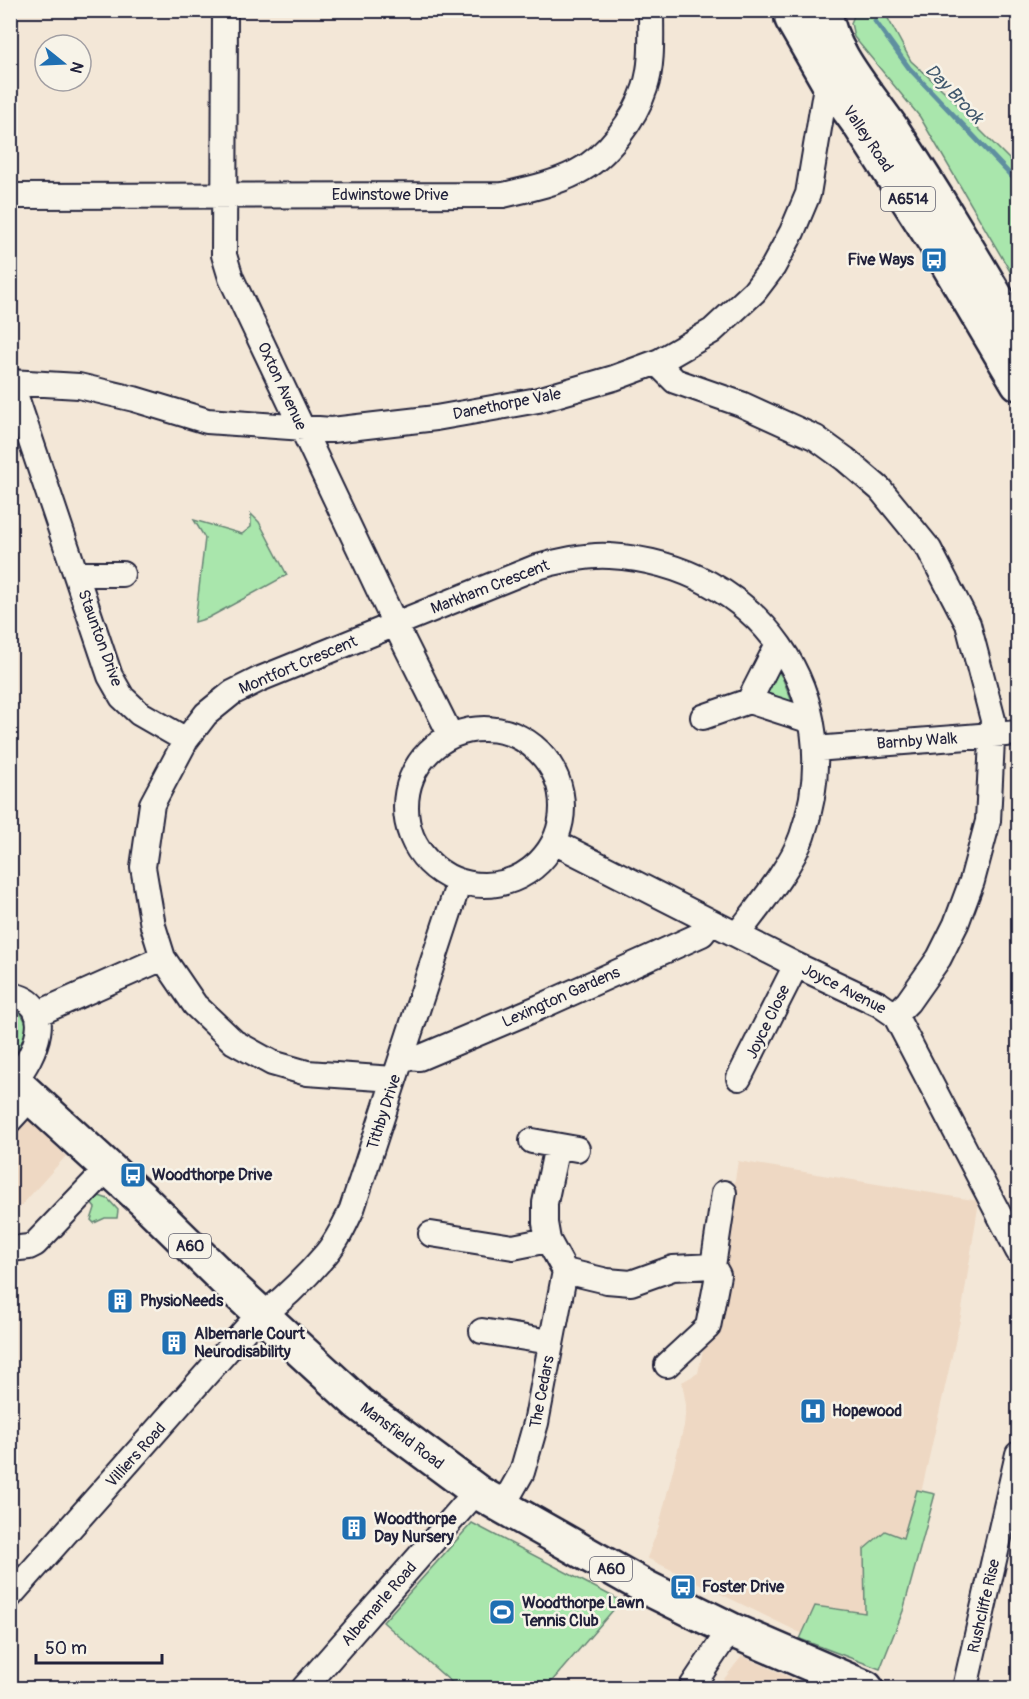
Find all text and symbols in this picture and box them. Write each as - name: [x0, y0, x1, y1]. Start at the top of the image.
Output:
- north arrow: [33, 33, 93, 93]
- text: N: [65, 59, 87, 76]
- water label: Day Brook: [920, 59, 989, 130]
- street label: Valley Road: [838, 102, 898, 176]
- street label: Edwinstowe Drive: [332, 185, 448, 205]
- road number: A6514: [881, 187, 935, 211]
- bus stop icon: Five Ways: [919, 245, 949, 275]
- place label: Five Ways: [847, 250, 915, 270]
- street label: Oxton Avenue: [253, 339, 311, 433]
- street label: Danethorpe Vale: [451, 384, 563, 424]
- street label: Markham Crescent: [428, 555, 553, 619]
- street label: Staunton Drive: [73, 587, 127, 689]
- street label: Montfort Crescent: [236, 631, 361, 699]
- street label: Barnby Walk: [876, 728, 958, 754]
- street label: Joyce Avenue: [799, 959, 890, 1019]
- street label: Lexington Gardens: [499, 962, 623, 1032]
- street label: Joyce Close: [742, 982, 795, 1062]
- street label: Tithby Drive: [362, 1072, 406, 1152]
- bus stop icon: Woodthorpe Drive: [118, 1160, 148, 1190]
- place label: Woodthorpe Drive: [152, 1165, 273, 1185]
- road number: A60: [169, 1234, 211, 1258]
- building icon: PhysioNeeds: [105, 1286, 135, 1316]
- place label: PhysioNeeds: [140, 1291, 224, 1311]
- place label: Albemarle Court Neurodisability: [194, 1324, 306, 1362]
- building icon: Albemarle Court Neurodisability: [159, 1328, 189, 1358]
- street label: The Cedars: [525, 1354, 559, 1430]
- hospital icon: Hopewood: [798, 1396, 828, 1426]
- street label: Mansfield Road: [356, 1398, 448, 1474]
- place label: Hopewood: [832, 1401, 902, 1421]
- street label: Villiers Road: [102, 1418, 170, 1492]
- place label: Woodthorpe Day Nursery: [374, 1509, 458, 1547]
- building icon: Woodthorpe Day Nursery: [339, 1513, 369, 1543]
- road number: A60: [590, 1557, 632, 1581]
- street label: Rushcliffe Rise: [963, 1557, 1005, 1655]
- street label: Albemarle Road: [337, 1558, 421, 1650]
- bus stop icon: Foster Drive: [668, 1572, 698, 1602]
- place label: Foster Drive: [702, 1577, 785, 1597]
- place label: Woodthorpe Lawn Tennis Club: [521, 1593, 644, 1631]
- sports icon: Woodthorpe Lawn Tennis Club: [487, 1597, 517, 1627]
- scale bar: [36, 1627, 162, 1665]
- text: 50 m: [45, 1637, 87, 1660]

